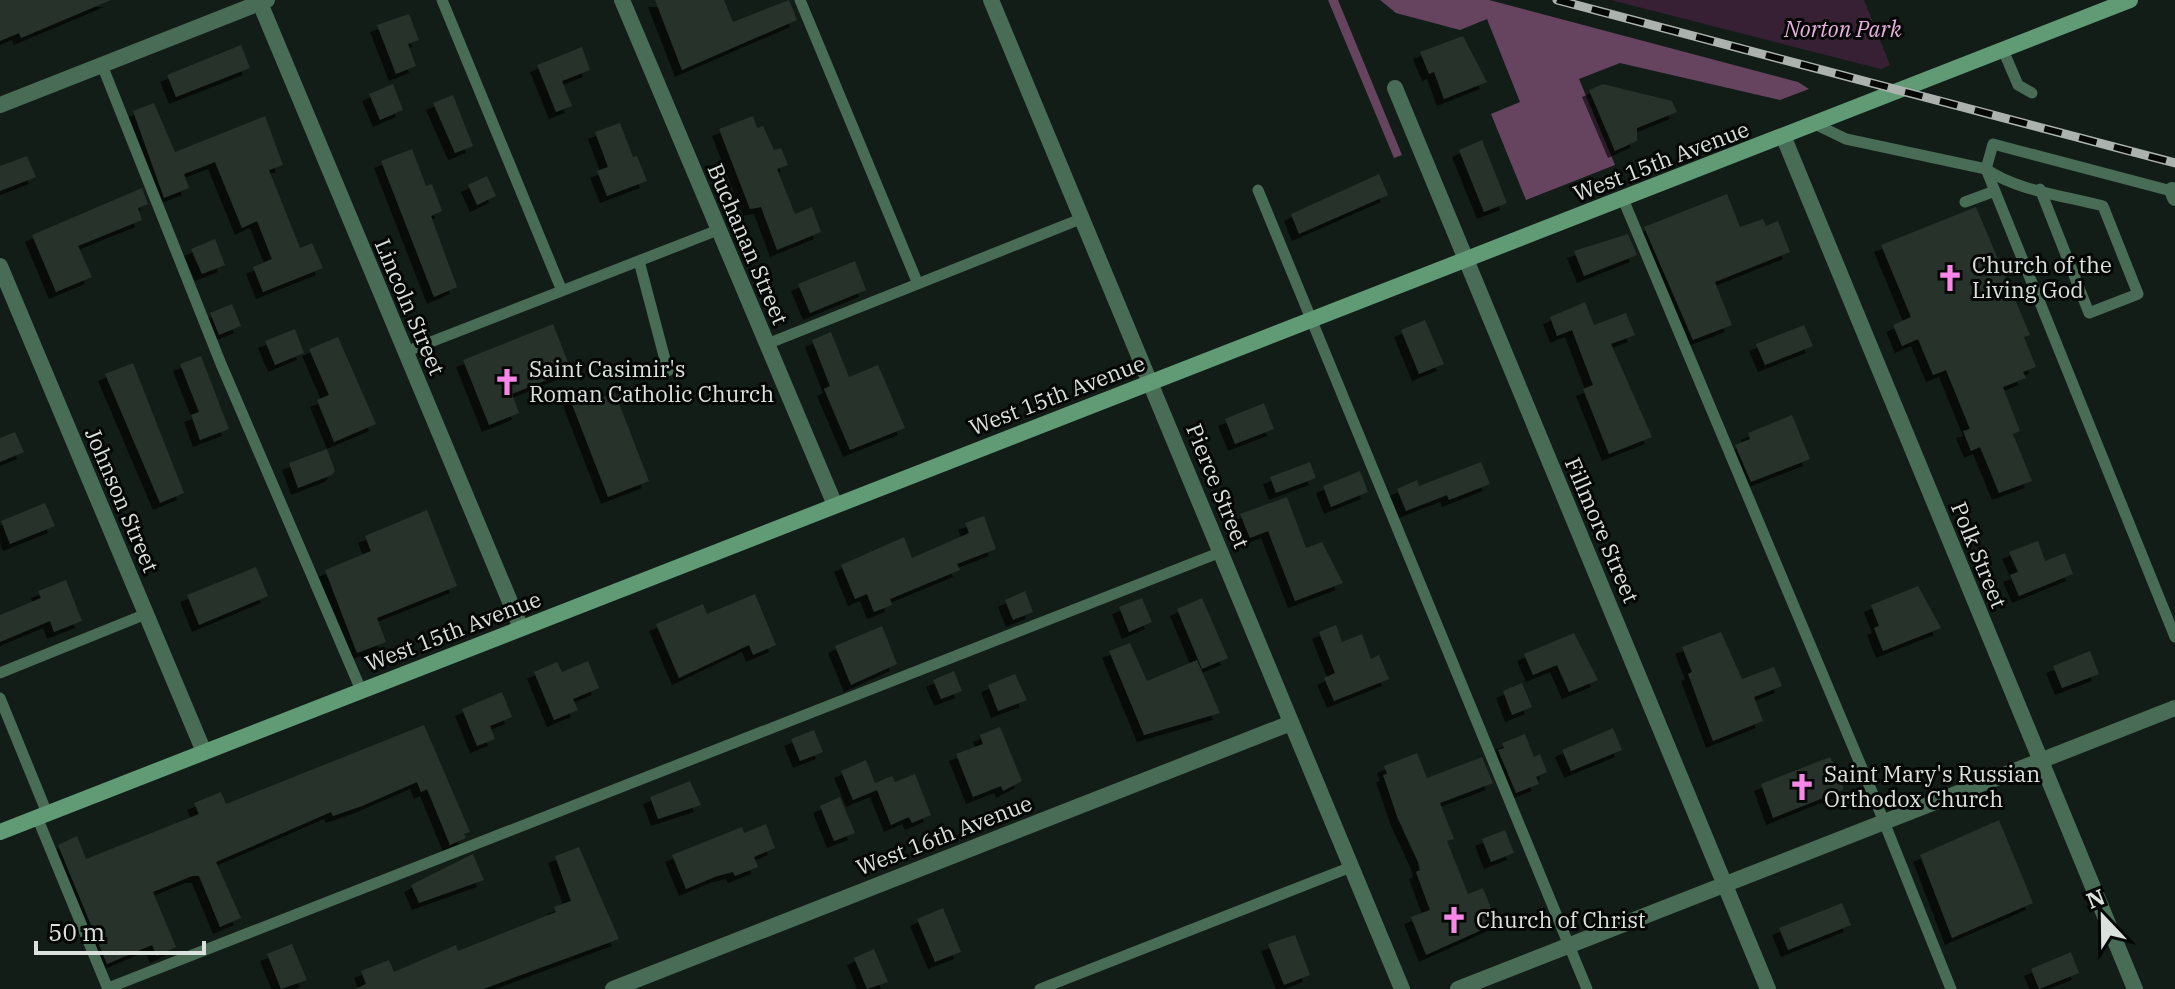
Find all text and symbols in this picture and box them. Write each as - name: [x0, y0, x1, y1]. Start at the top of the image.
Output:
- park label: Norton Park: [1783, 14, 1902, 43]
- street label: West 15th Avenue: [1569, 114, 1753, 207]
- street label: Buchanan Street: [701, 159, 796, 329]
- street label: Lincoln Street: [369, 234, 452, 379]
- place label: Church of the Living God: [1972, 250, 2112, 304]
- church icon: Church of the Living God: [1935, 263, 1965, 293]
- street label: West 15th Avenue: [965, 348, 1149, 441]
- place label: Saint Casimir's Roman Catholic Church: [529, 354, 774, 408]
- church icon: Saint Casimir's Roman Catholic Church: [492, 367, 522, 397]
- street label: Pierce Street: [1180, 419, 1257, 553]
- street label: Johnson Street: [79, 423, 166, 577]
- street label: Fillmore Street: [1559, 453, 1646, 607]
- street label: Polk Street: [1945, 497, 2014, 612]
- street label: West 15th Avenue: [361, 584, 545, 677]
- place label: Saint Mary's Russian Orthodox Church: [1824, 759, 2040, 813]
- church icon: Saint Mary's Russian Orthodox Church: [1787, 772, 1817, 802]
- street label: West 16th Avenue: [852, 788, 1036, 881]
- north arrow: [2063, 877, 2143, 957]
- text: N: [2082, 881, 2109, 915]
- scale bar: [36, 905, 204, 955]
- church icon: Church of Christ: [1439, 905, 1469, 935]
- place label: Church of Christ: [1476, 905, 1646, 934]
- text: 50 m: [48, 916, 105, 948]

